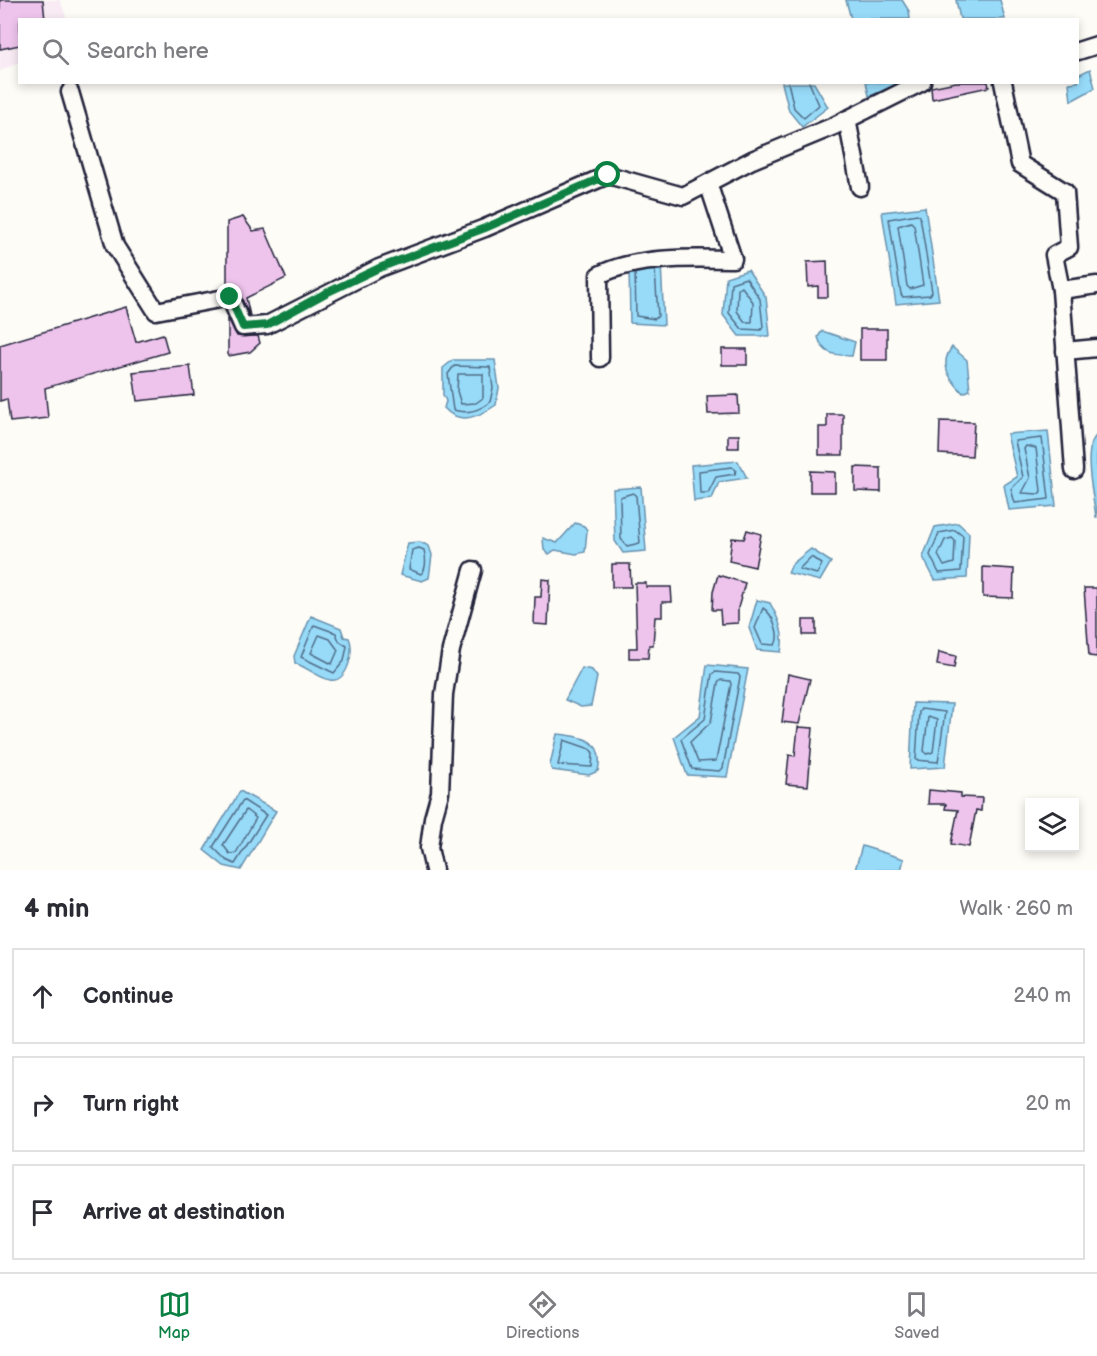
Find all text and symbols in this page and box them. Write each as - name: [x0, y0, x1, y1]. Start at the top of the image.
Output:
- search box: [18, 18, 1079, 84]
- icon: search: [39, 35, 72, 68]
- text: Search here: [87, 38, 209, 65]
- route start: [594, 161, 620, 187]
- route end: [216, 283, 242, 309]
- map controls: [1025, 798, 1079, 852]
- button: layers: [1025, 798, 1079, 852]
- text: 4 min: [24, 894, 89, 925]
- text: Walk · 260 m: [960, 897, 1073, 921]
- icon: ahead: [26, 980, 59, 1013]
- text: Continue: [83, 983, 173, 1010]
- text: 240 m: [1014, 984, 1071, 1008]
- icon: right: [26, 1088, 59, 1121]
- text: Turn right: [83, 1091, 179, 1118]
- text: 20 m: [1026, 1092, 1071, 1116]
- icon: arrive: [26, 1196, 59, 1229]
- text: Arrive at destination: [83, 1199, 285, 1226]
- tab: Map: [158, 1288, 191, 1343]
- tab: Directions: [506, 1288, 579, 1343]
- tab: Saved: [894, 1288, 939, 1343]

